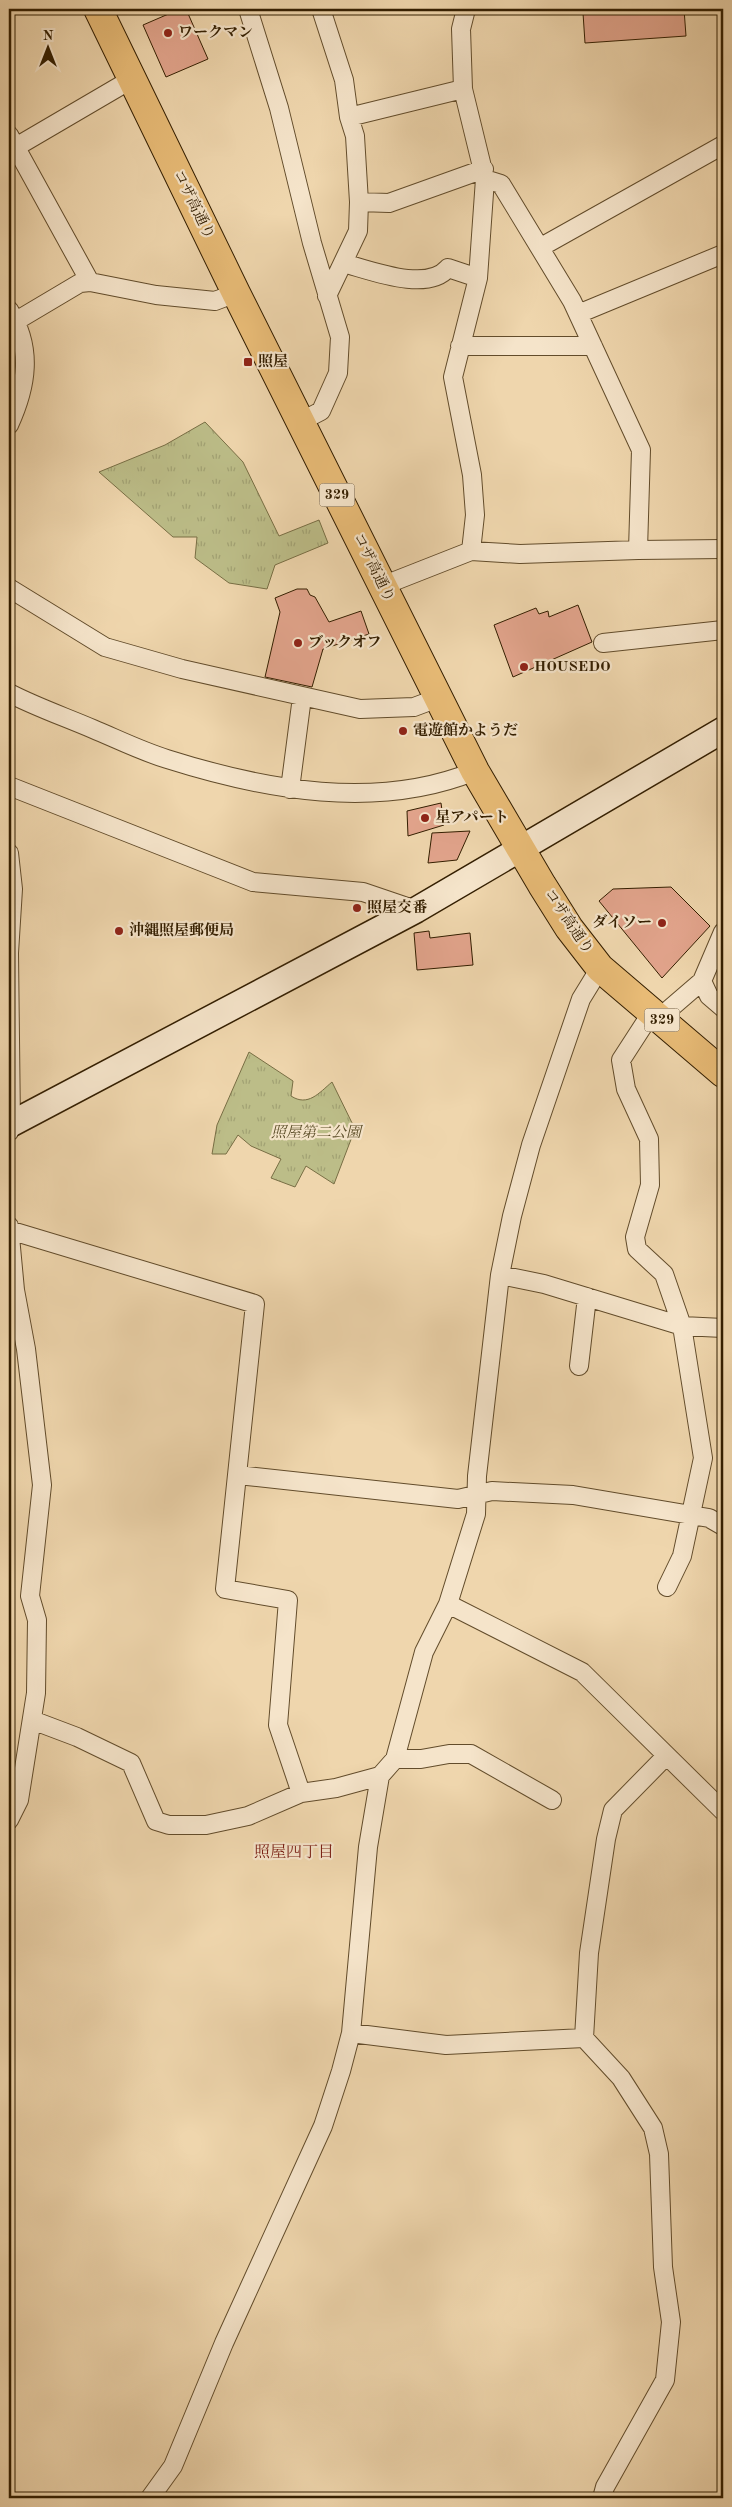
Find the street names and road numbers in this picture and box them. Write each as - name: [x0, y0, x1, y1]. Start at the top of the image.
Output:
- street label: コザ高通り: [170, 167, 218, 242]
- road number: 329: [320, 484, 354, 506]
- street label: コザ高通り: [350, 530, 398, 605]
- street label: コザ高通り: [541, 886, 597, 957]
- road number: 329: [644, 1008, 680, 1032]

